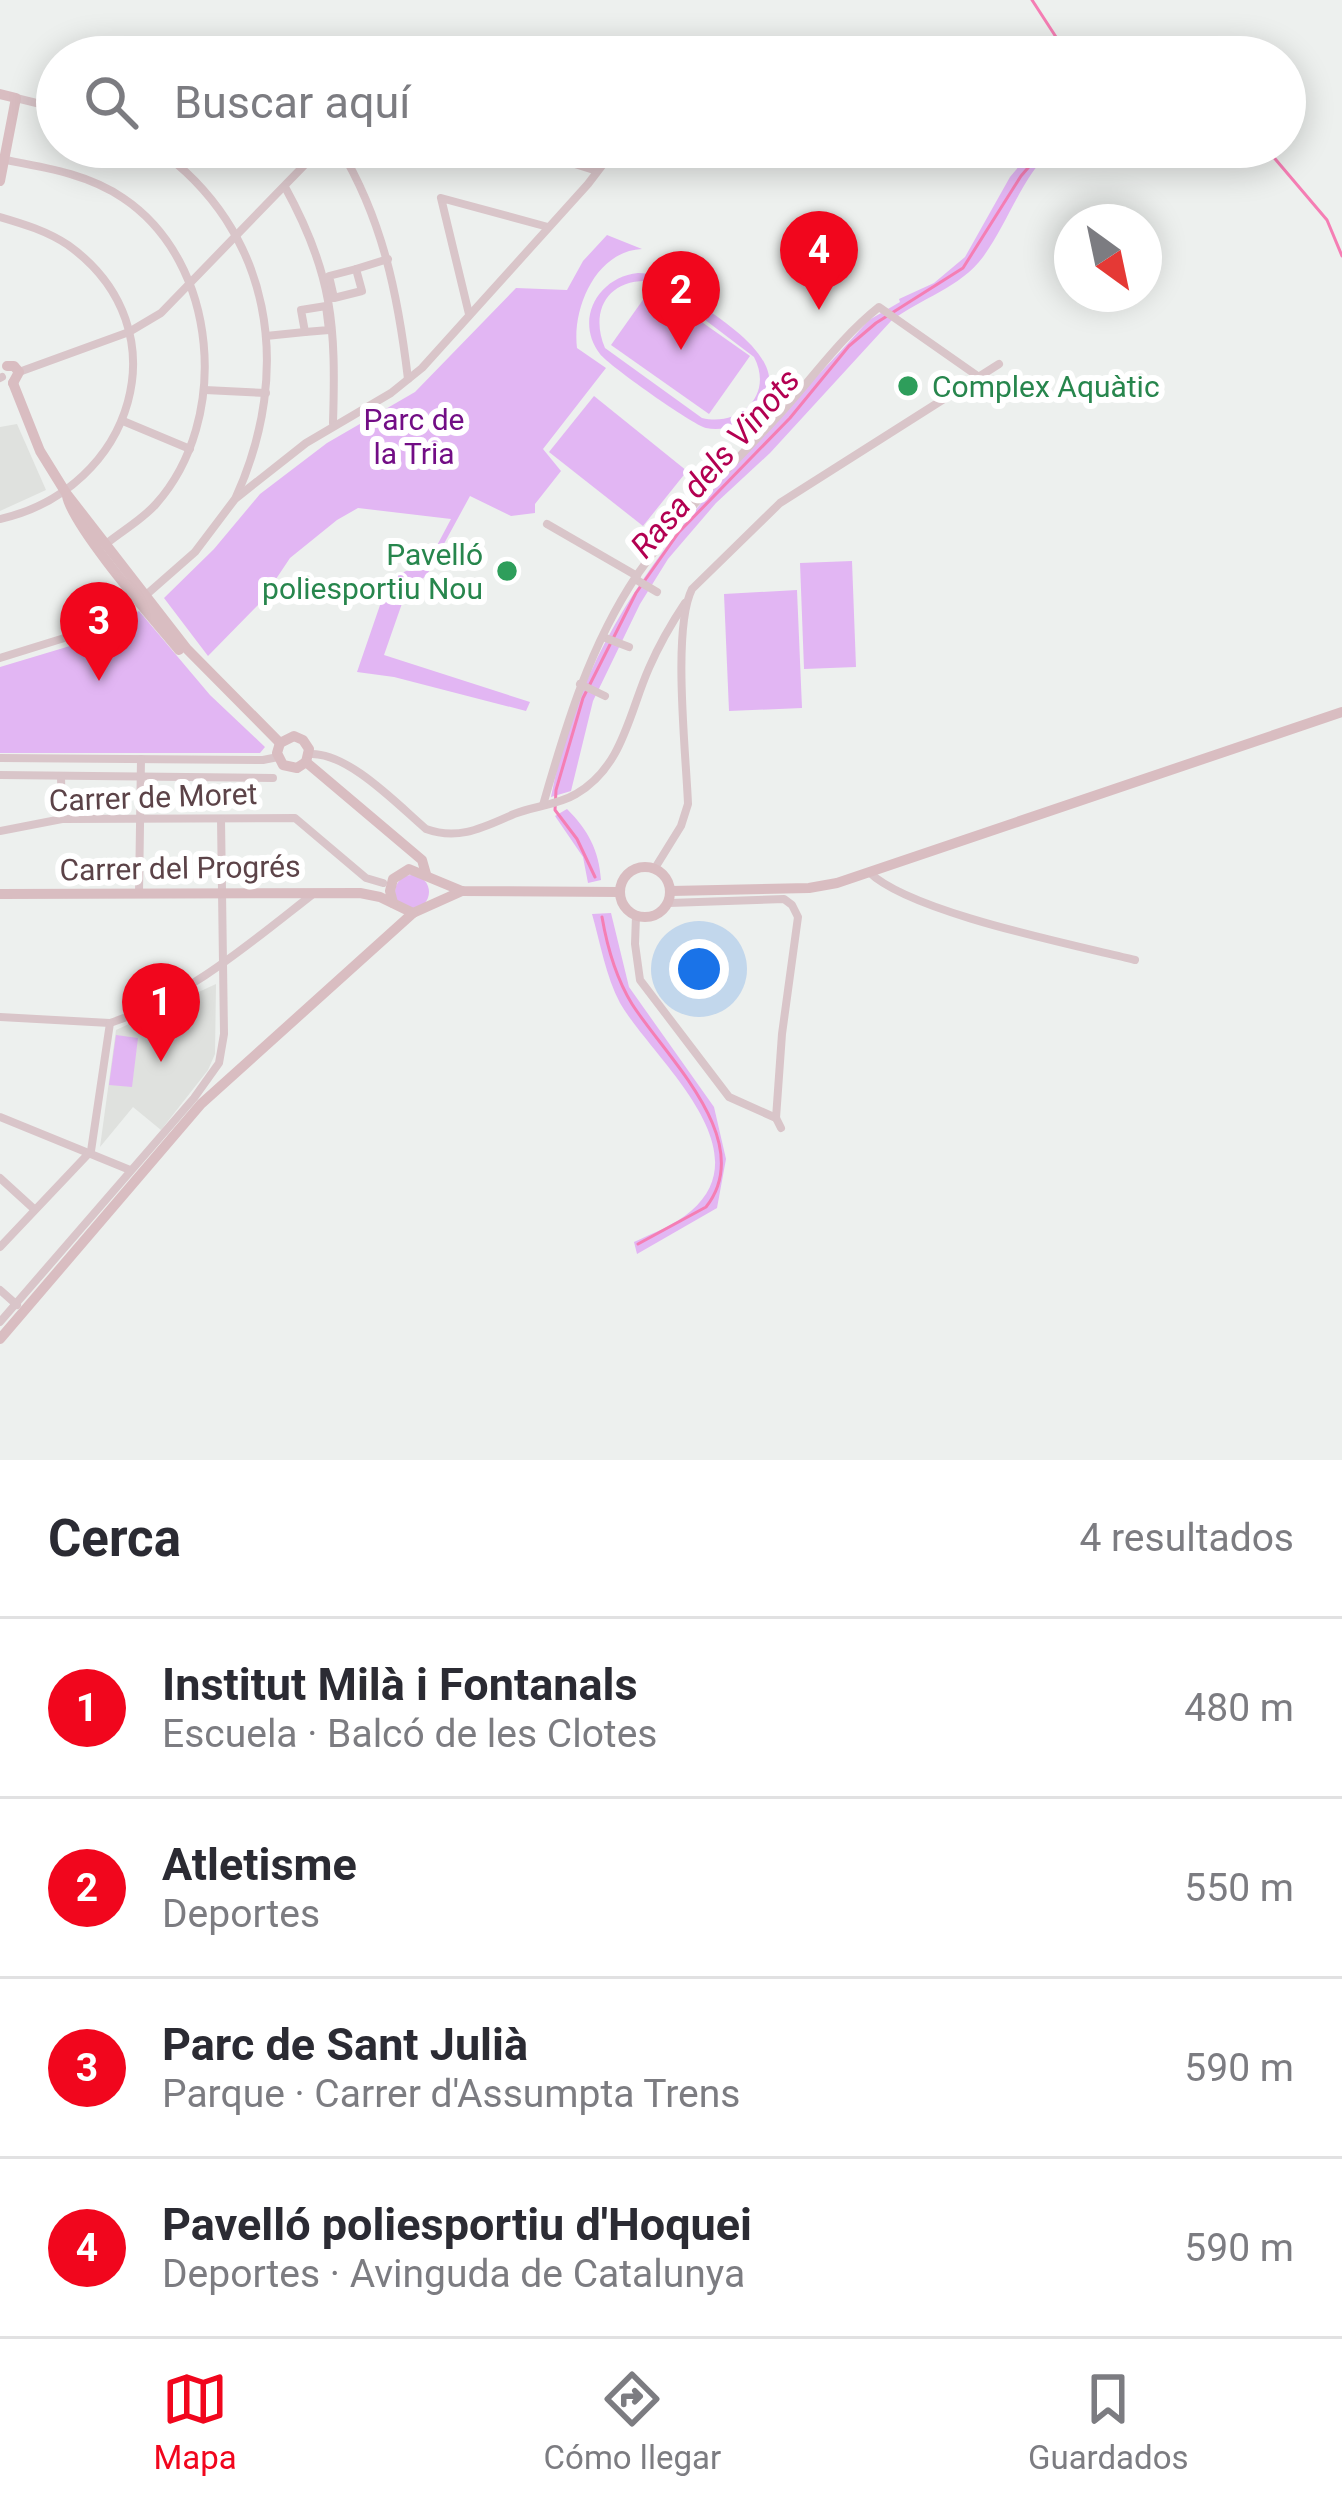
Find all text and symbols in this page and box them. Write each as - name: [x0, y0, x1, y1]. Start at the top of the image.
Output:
- search box: [36, 36, 1306, 168]
- icon: search: [78, 69, 144, 135]
- text: Buscar aquí: [174, 76, 411, 129]
- north arrow: [1054, 204, 1162, 312]
- pin: 4: [780, 211, 858, 310]
- pin: 2: [642, 251, 720, 350]
- water label: Rasa dels Vinots: [622, 361, 808, 565]
- place label: Complex Aquàtic: [932, 369, 1160, 404]
- marker: Complex Aquàtic: [895, 373, 921, 399]
- park label: Parc de la Tria: [364, 402, 464, 471]
- place label: Pavelló poliesportiu Nou: [262, 537, 483, 606]
- marker: Pavelló poliesportiu Nou: [494, 558, 520, 584]
- pin: 3: [60, 582, 138, 681]
- street label: Carrer de Moret: [48, 776, 258, 818]
- street label: Carrer del Progrés: [59, 848, 301, 888]
- your location: [669, 939, 729, 999]
- pin: 1: [122, 963, 200, 1062]
- text: Cerca: [48, 1509, 181, 1568]
- text: 4 resultados: [1079, 1515, 1294, 1561]
- text: Institut Milà i Fontanals: [162, 1658, 638, 1711]
- text: 1: [76, 1685, 98, 1731]
- text: 480 m: [1184, 1685, 1294, 1731]
- text: Escuela · Balcó de les Clotes: [162, 1711, 657, 1757]
- text: Atletisme: [162, 1838, 357, 1891]
- text: 2: [76, 1865, 98, 1911]
- text: 550 m: [1184, 1865, 1294, 1911]
- text: Deportes: [162, 1891, 320, 1937]
- text: Parc de Sant Julià: [162, 2018, 528, 2071]
- text: 3: [76, 2045, 98, 2091]
- text: 590 m: [1184, 2045, 1294, 2091]
- text: Parque · Carrer d'Assumpta Trens: [162, 2071, 740, 2117]
- text: Pavelló poliesportiu d'Hoquei: [162, 2198, 752, 2251]
- text: 4: [76, 2225, 98, 2271]
- text: 590 m: [1184, 2225, 1294, 2271]
- text: Deportes · Avinguda de Catalunya: [162, 2251, 745, 2297]
- tab: Mapa: [153, 2366, 237, 2477]
- tab: Cómo llegar: [544, 2366, 721, 2477]
- tab: Guardados: [1028, 2366, 1189, 2477]

